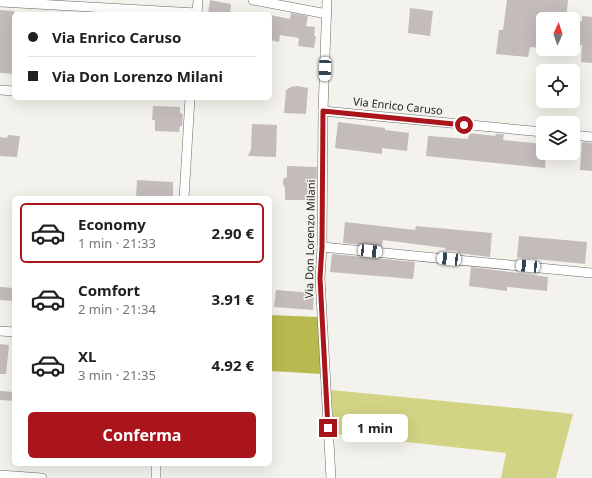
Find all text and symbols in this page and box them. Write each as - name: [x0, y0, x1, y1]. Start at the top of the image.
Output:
- north arrow: [536, 12, 580, 56]
- map controls: [536, 12, 580, 160]
- text: Via Enrico Caruso: [52, 27, 181, 47]
- car: [319, 57, 331, 81]
- button: locate: [536, 64, 580, 108]
- text: Via Don Lorenzo Milani: [52, 66, 223, 86]
- street label: Via Enrico Caruso: [353, 93, 444, 118]
- route start: [455, 116, 473, 134]
- button: layers: [536, 116, 580, 160]
- street label: Via Don Lorenzo Milani: [301, 180, 318, 298]
- text: Economy: [78, 214, 146, 234]
- icon: car: [30, 215, 66, 251]
- text: 2.90 €: [212, 223, 254, 243]
- text: 1 min · 21:33: [78, 234, 156, 252]
- car: [357, 244, 383, 258]
- car: [436, 252, 462, 266]
- car: [516, 259, 540, 273]
- text: Comfort: [78, 280, 140, 300]
- icon: car: [30, 281, 66, 317]
- text: 3.91 €: [212, 289, 254, 309]
- text: 2 min · 21:34: [78, 300, 156, 318]
- text: XL: [78, 346, 96, 366]
- icon: car: [30, 347, 66, 383]
- text: 4.92 €: [212, 355, 254, 375]
- text: 3 min · 21:35: [78, 366, 156, 384]
- button: Conferma: [28, 412, 256, 458]
- callout: 1 min: [342, 414, 408, 442]
- route end: [319, 419, 337, 437]
- text: 1 min: [357, 419, 393, 437]

